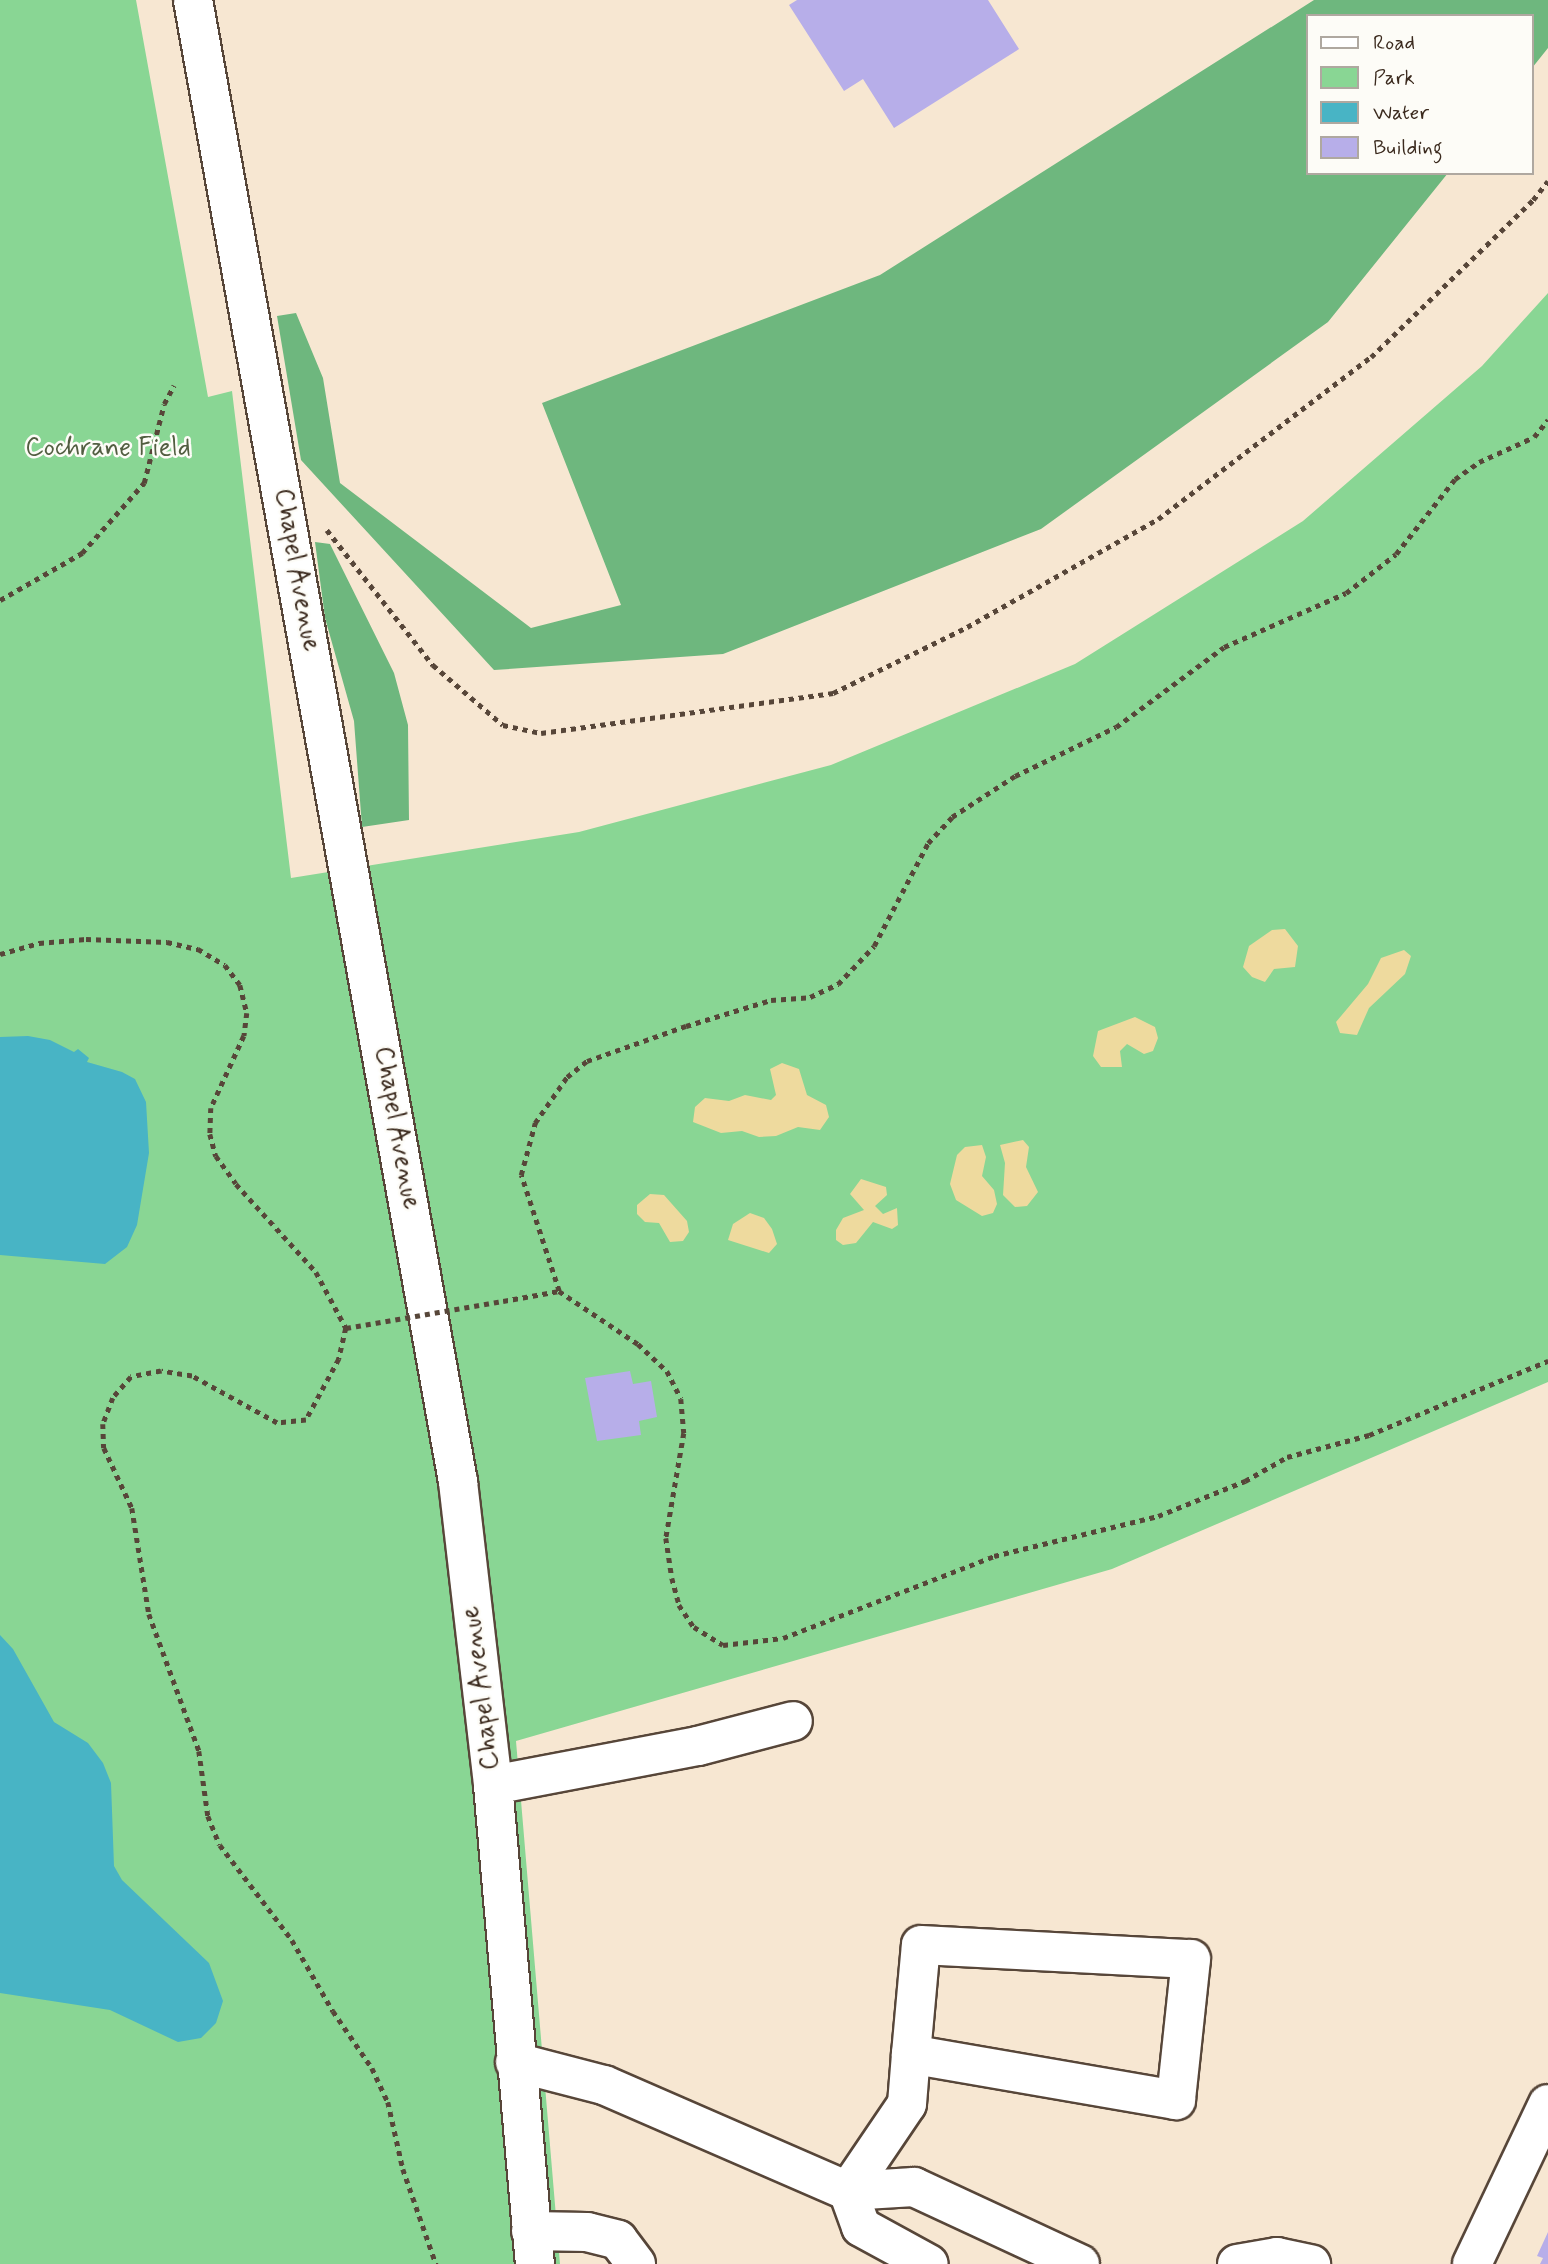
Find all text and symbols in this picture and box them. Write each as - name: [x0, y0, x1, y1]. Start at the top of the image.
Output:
- legend: [1306, 14, 1534, 175]
- text: Road: [1373, 29, 1415, 57]
- text: Park: [1373, 64, 1415, 92]
- text: Water: [1373, 99, 1429, 127]
- text: Building: [1373, 134, 1443, 162]
- park label: Cochrane Field: [26, 433, 190, 465]
- street label: Chapel Avenue: [267, 487, 325, 653]
- street label: Chapel Avenue: [367, 1045, 425, 1211]
- street label: Chapel Avenue: [457, 1606, 507, 1770]

